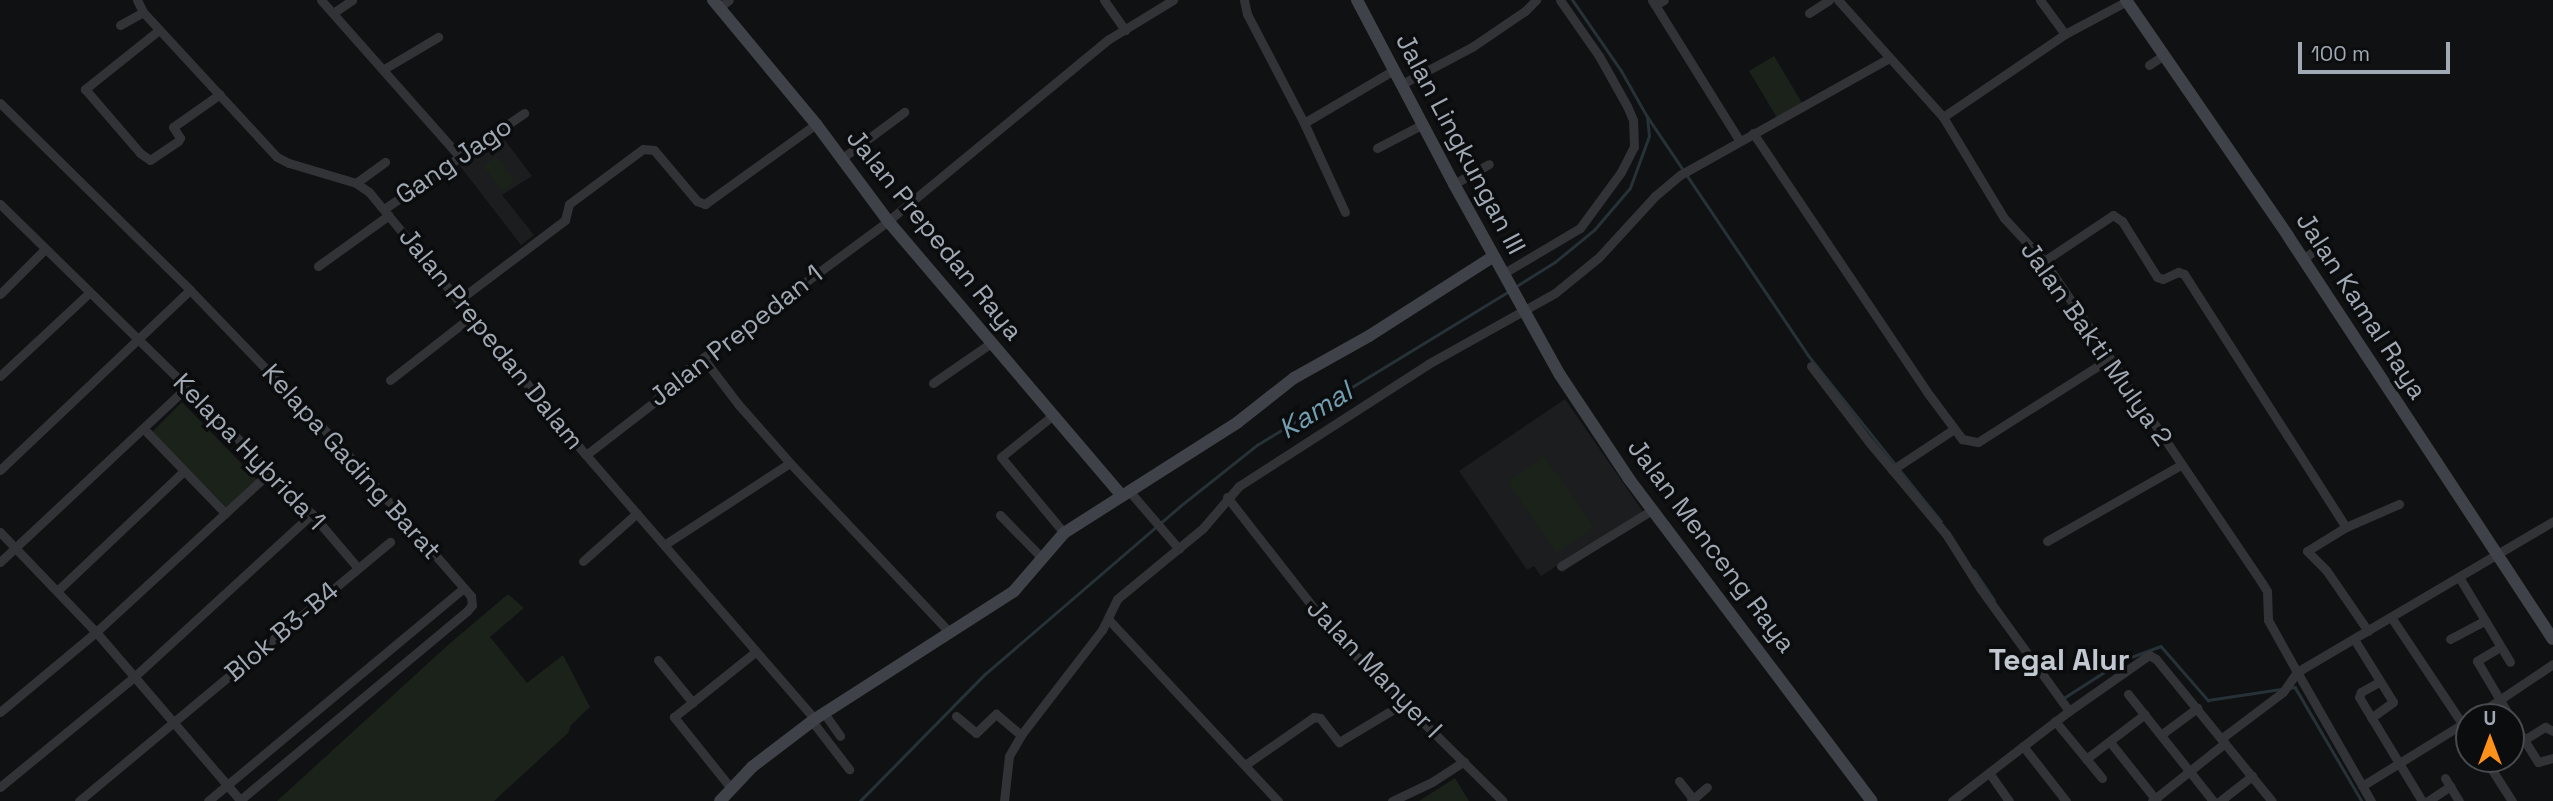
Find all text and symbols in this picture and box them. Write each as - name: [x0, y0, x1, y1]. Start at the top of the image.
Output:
- street label: Jalan Lingkungan III: [1388, 28, 1532, 260]
- scale bar: [2301, 28, 2453, 72]
- text: 100 m: [2311, 40, 2370, 67]
- street label: Gang Jago: [390, 111, 518, 211]
- street label: Jalan Prepedan Raya: [839, 123, 1029, 347]
- street label: Jalan Kamal Raya: [2289, 207, 2433, 405]
- street label: Jalan Prepedan Dalam: [392, 222, 590, 456]
- street label: Jalan Bakti Mulya 2: [2014, 236, 2178, 452]
- street label: Jalan Prepedan 1: [643, 259, 829, 413]
- street label: Kelapa Gading Barat: [255, 358, 447, 566]
- street label: Kelapa Hybrida 1: [166, 367, 332, 537]
- water label: Kamal: [1272, 374, 1358, 446]
- street label: Jalan Menceng Raya: [1620, 433, 1802, 659]
- street label: Blok B3-B4: [219, 576, 345, 688]
- street label: Jalan Manyer I: [1300, 593, 1448, 745]
- district label: Tegal Alur: [1988, 642, 2130, 678]
- north arrow: [2455, 703, 2525, 773]
- text: U: [2484, 706, 2496, 731]

